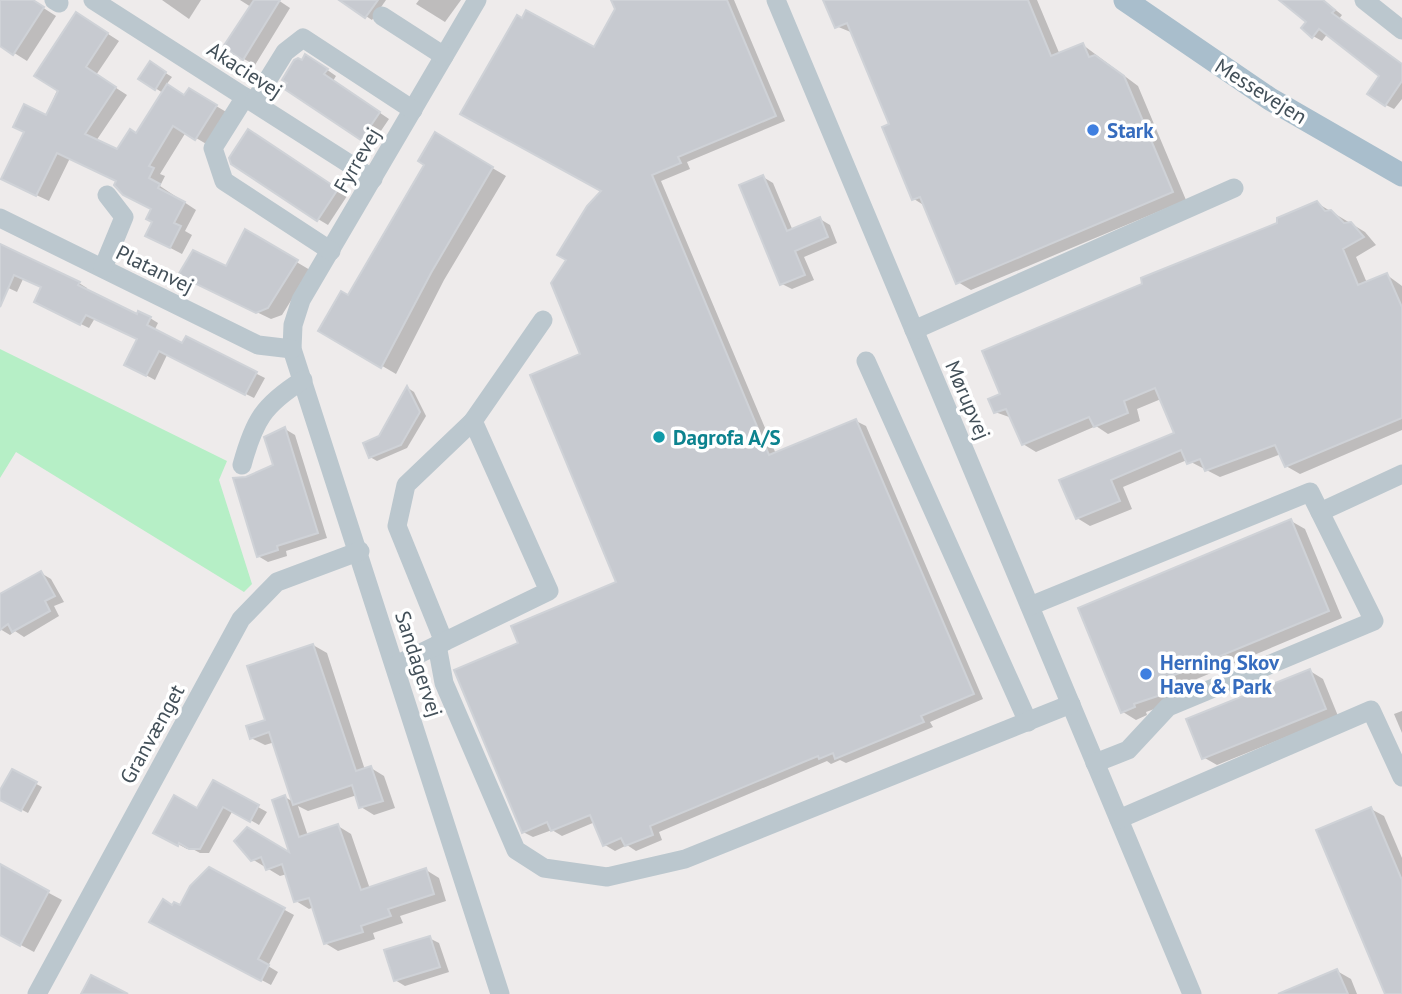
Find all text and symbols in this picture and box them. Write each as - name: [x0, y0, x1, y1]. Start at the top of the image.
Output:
- street label: Akacievej: [202, 36, 288, 104]
- street label: Messevejen: [1210, 52, 1312, 130]
- place label: Stark: [1107, 117, 1154, 144]
- street label: Fyrrevej: [327, 122, 387, 198]
- marker: Stark: [1085, 122, 1101, 138]
- street label: Platanvej: [112, 239, 198, 299]
- street label: Mørupvej: [939, 356, 997, 444]
- place label: Dagrofa A/S: [673, 424, 781, 451]
- marker: Dagrofa A/S: [651, 429, 667, 445]
- street label: Sandagervej: [389, 608, 449, 720]
- place label: Herning Skov Have & Park: [1160, 649, 1280, 700]
- marker: Herning Skov Have & Park: [1138, 666, 1154, 682]
- street label: Granvænget: [114, 680, 190, 788]

